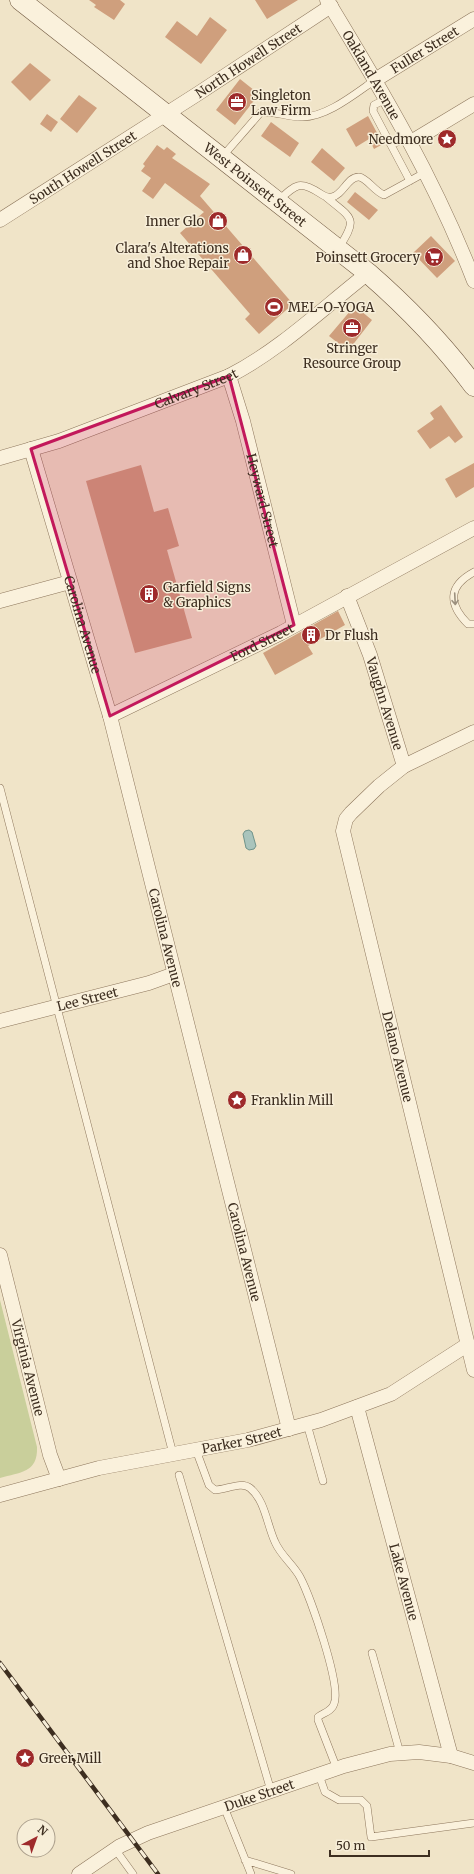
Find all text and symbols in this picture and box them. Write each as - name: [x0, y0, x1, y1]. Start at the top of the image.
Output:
- street label: North Howell Street: [192, 19, 305, 102]
- street label: Fuller Street: [387, 22, 462, 77]
- street label: Oakland Avenue: [339, 27, 404, 123]
- place label: Singleton Law Firm: [251, 87, 311, 119]
- office icon: Singleton Law Firm: [226, 91, 248, 113]
- street label: South Howell Street: [26, 127, 139, 208]
- place icon: Needmore: [436, 128, 458, 150]
- place label: Needmore: [368, 131, 433, 148]
- street label: West Poinsett Street: [200, 138, 310, 230]
- shop icon: Inner Glo: [207, 210, 229, 232]
- place label: Inner Glo: [145, 213, 204, 230]
- place label: Clara's Alterations and Shoe Repair: [116, 240, 229, 272]
- shop icon: Clara's Alterations and Shoe Repair: [232, 244, 254, 266]
- supermarket icon: Poinsett Grocery: [423, 246, 445, 268]
- place label: Poinsett Grocery: [316, 249, 420, 266]
- sports icon: MEL-O-YOGA: [263, 296, 285, 318]
- place label: MEL-O-YOGA: [288, 299, 375, 316]
- office icon: Stringer Resource Group: [341, 317, 363, 339]
- place label: Stringer Resource Group: [303, 340, 401, 372]
- street label: Calvary Street: [152, 365, 241, 412]
- street label: Heyward Street: [243, 451, 283, 549]
- street label: Carolina Avenue: [60, 574, 105, 676]
- place label: Garfield Signs & Graphics: [163, 579, 251, 611]
- building icon: Garfield Signs & Graphics: [138, 583, 160, 605]
- one-way arrow: [451, 592, 459, 605]
- street label: Ford Street: [227, 619, 297, 665]
- building icon: Dr Flush: [300, 624, 322, 646]
- place label: Dr Flush: [325, 627, 379, 644]
- street label: Vaughn Avenue: [362, 654, 407, 752]
- street label: Carolina Avenue: [145, 887, 186, 989]
- street label: Lee Street: [55, 983, 120, 1015]
- street label: Delano Avenue: [379, 1009, 417, 1104]
- place icon: Franklin Mill: [226, 1089, 248, 1111]
- place label: Franklin Mill: [251, 1092, 333, 1109]
- street label: Carolina Avenue: [224, 1201, 265, 1303]
- street label: Virginia Avenue: [8, 1316, 48, 1418]
- street label: Parker Street: [200, 1423, 284, 1457]
- street label: Lake Avenue: [386, 1541, 423, 1622]
- place icon: Greer Mill: [14, 1747, 36, 1769]
- place label: Greer Mill: [39, 1750, 102, 1767]
- street label: Duke Street: [222, 1775, 296, 1815]
- north arrow: [16, 1818, 56, 1858]
- text: N: [35, 1822, 51, 1839]
- scale bar: [330, 1832, 429, 1858]
- text: 50 m: [336, 1838, 365, 1853]

